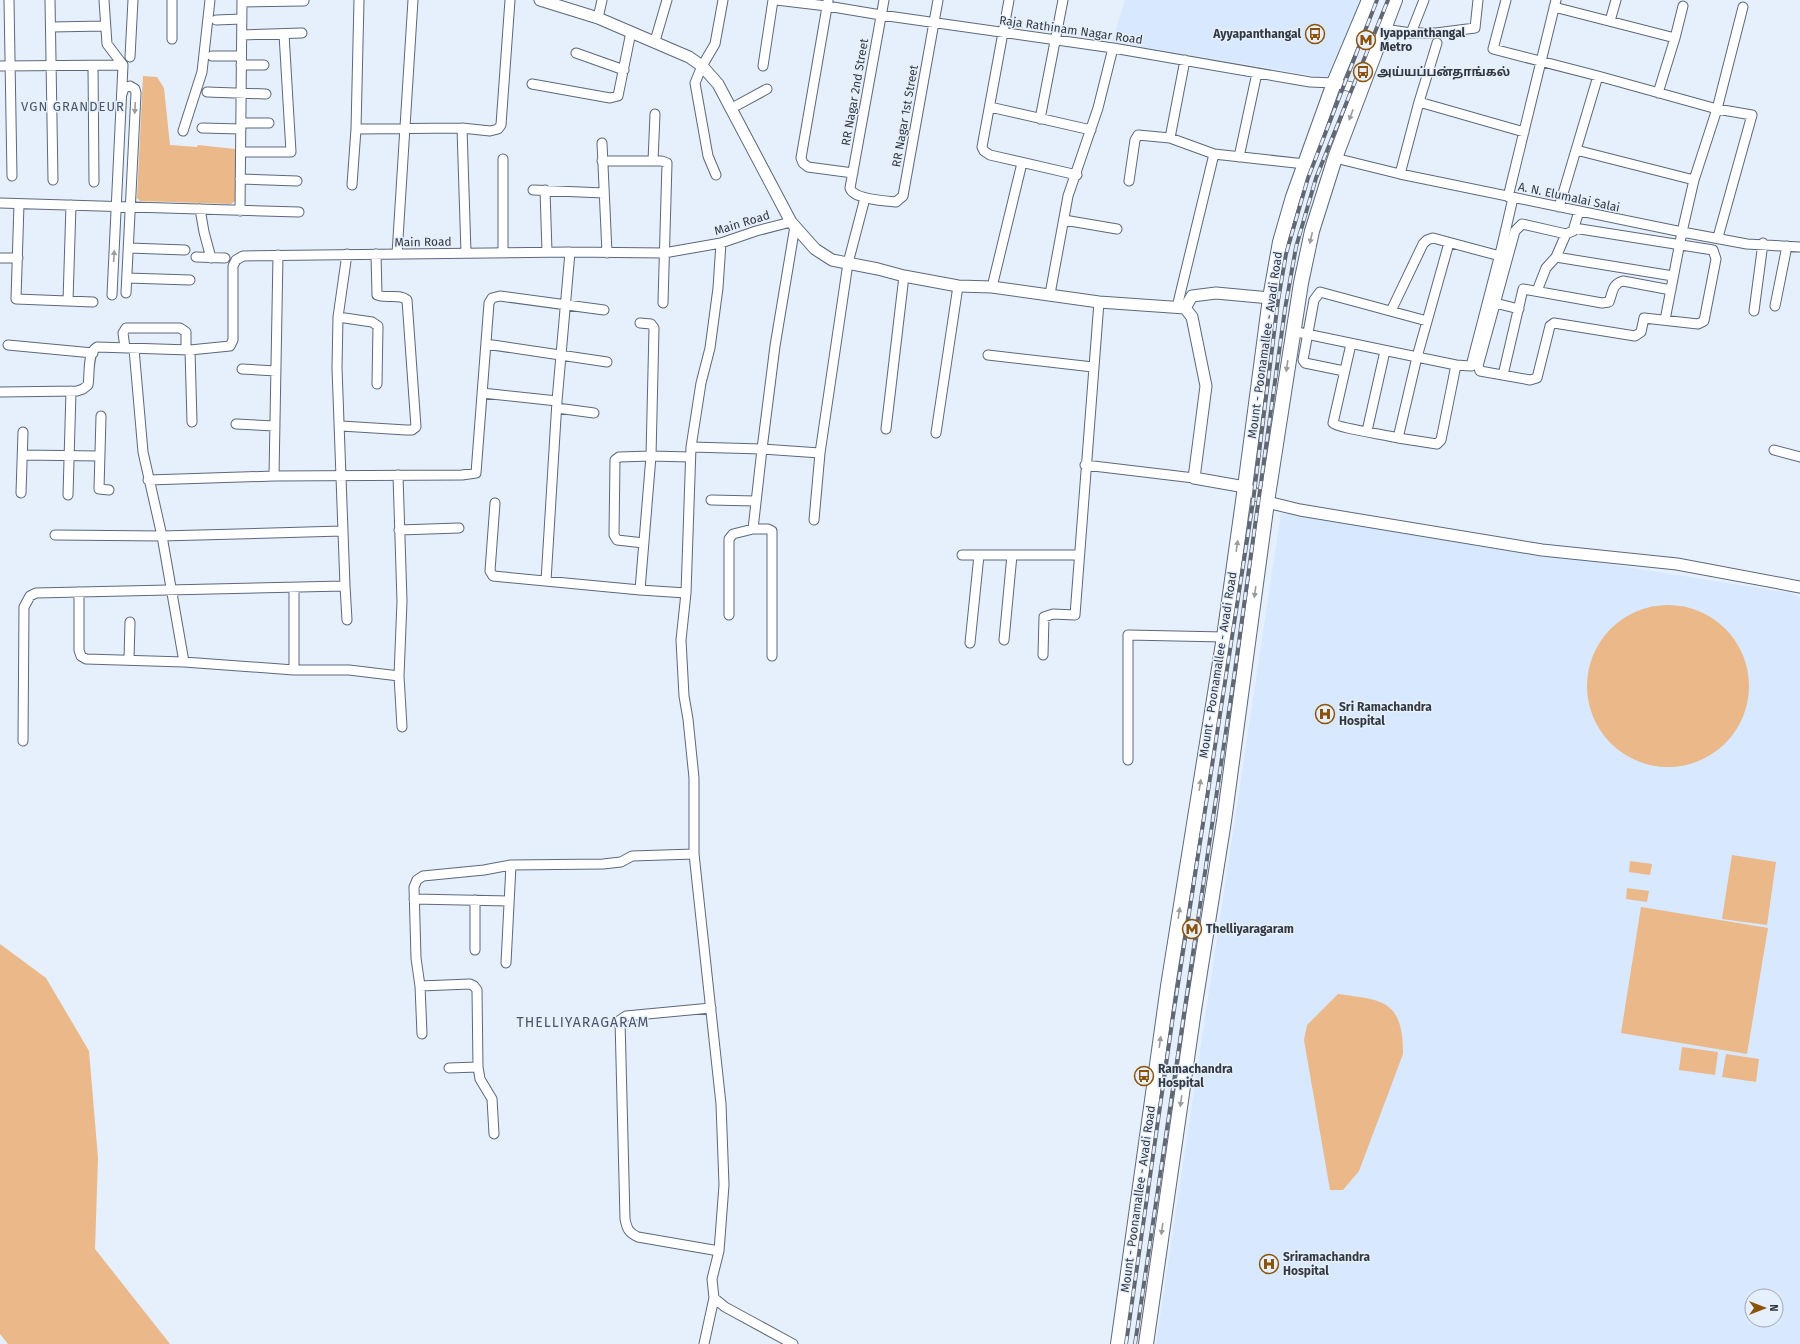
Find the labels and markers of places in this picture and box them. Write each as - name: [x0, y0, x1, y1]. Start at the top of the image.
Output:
- bus stop icon: Ayyapanthangal: [1304, 23, 1326, 45]
- place label: Iyappanthangal Metro: [1380, 26, 1466, 54]
- place label: Ayyapanthangal: [1212, 27, 1301, 41]
- metro station icon: Iyappanthangal Metro: [1355, 29, 1377, 51]
- bus stop icon: அய்யப்பன்தாங்கல்: [1352, 61, 1374, 83]
- place label: அய்யப்பன்தாங்கல்: [1377, 65, 1510, 80]
- place label: Sri Ramachandra Hospital: [1339, 700, 1432, 728]
- hospital icon: Sri Ramachandra Hospital: [1314, 703, 1336, 725]
- metro station icon: Thelliyaragaram: [1181, 918, 1203, 940]
- place label: Thelliyaragaram: [1206, 922, 1294, 936]
- place label: Ramachandra Hospital: [1158, 1062, 1233, 1090]
- bus stop icon: Ramachandra Hospital: [1133, 1065, 1155, 1087]
- place label: Sriramachandra Hospital: [1283, 1250, 1371, 1278]
- hospital icon: Sriramachandra Hospital: [1258, 1253, 1280, 1275]

